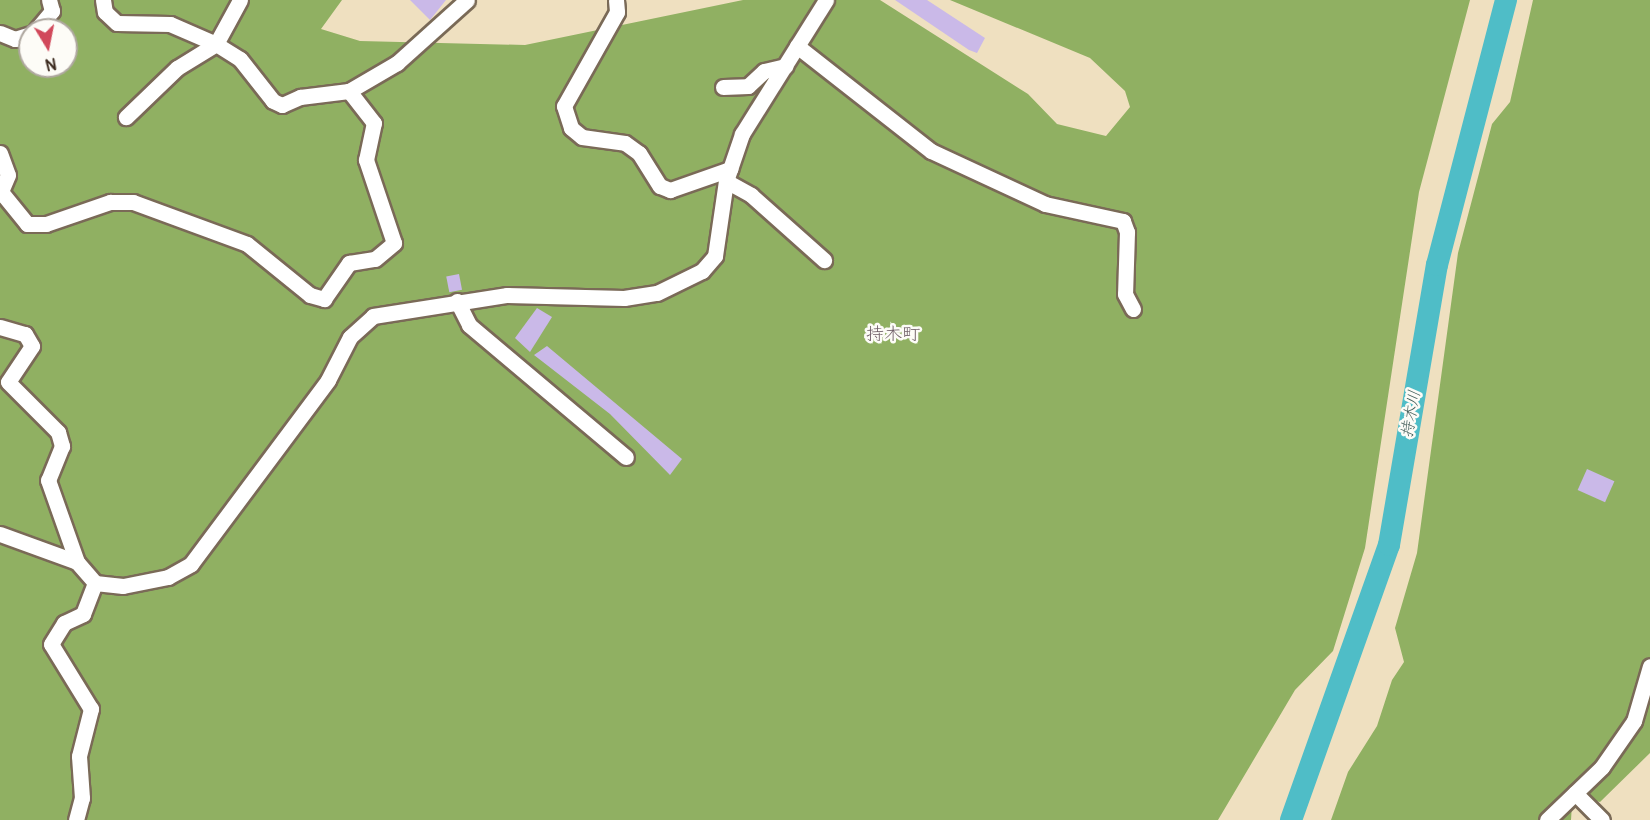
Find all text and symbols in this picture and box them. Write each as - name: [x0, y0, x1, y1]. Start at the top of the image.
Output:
- north arrow: [18, 18, 78, 78]
- text: N: [44, 53, 58, 75]
- district label: 持木町: [866, 324, 920, 346]
- water label: 持木川: [1397, 389, 1425, 439]

